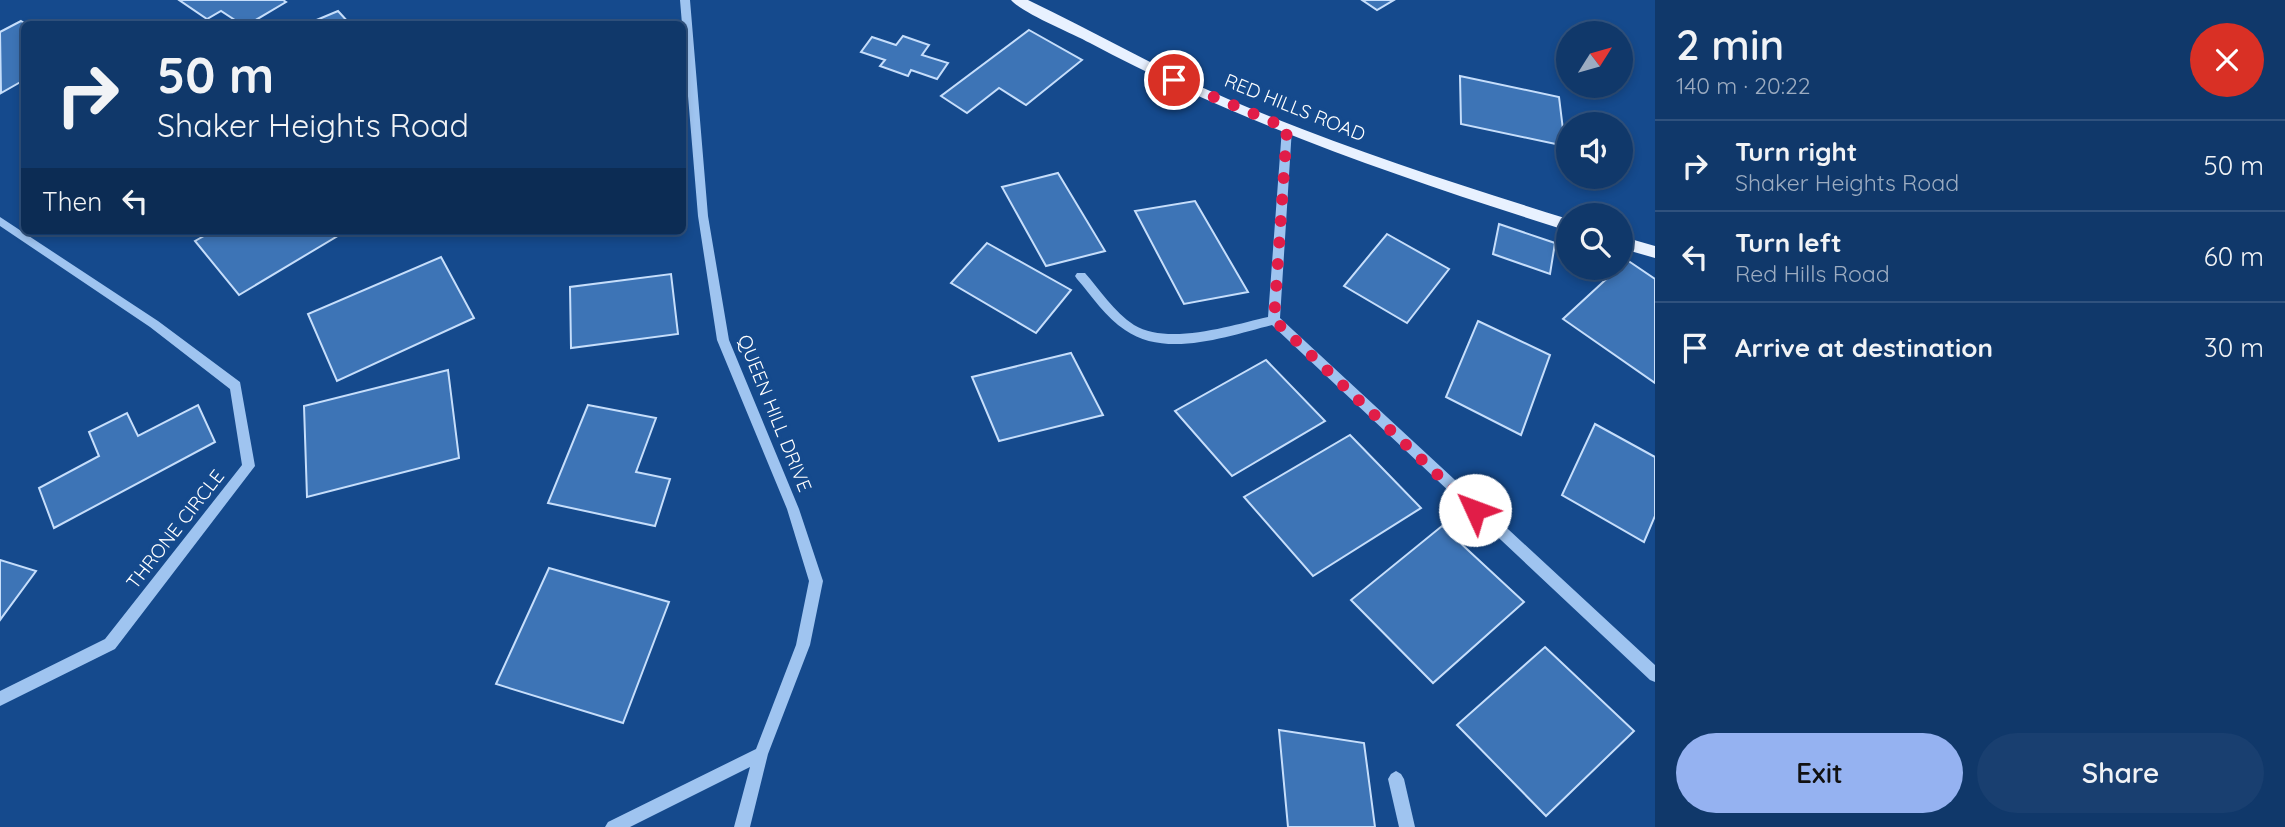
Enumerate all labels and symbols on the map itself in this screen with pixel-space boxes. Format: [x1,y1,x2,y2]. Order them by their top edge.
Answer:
north arrow [1556,21,1633,98]
pin [1144,50,1204,110]
street label: RED HILLS ROAD [1221,68,1369,146]
street label: QUEEN HILL DRIVE [733,331,817,495]
street label: THRONE CIRCLE [121,464,229,594]
position arrow [1438,473,1512,547]

